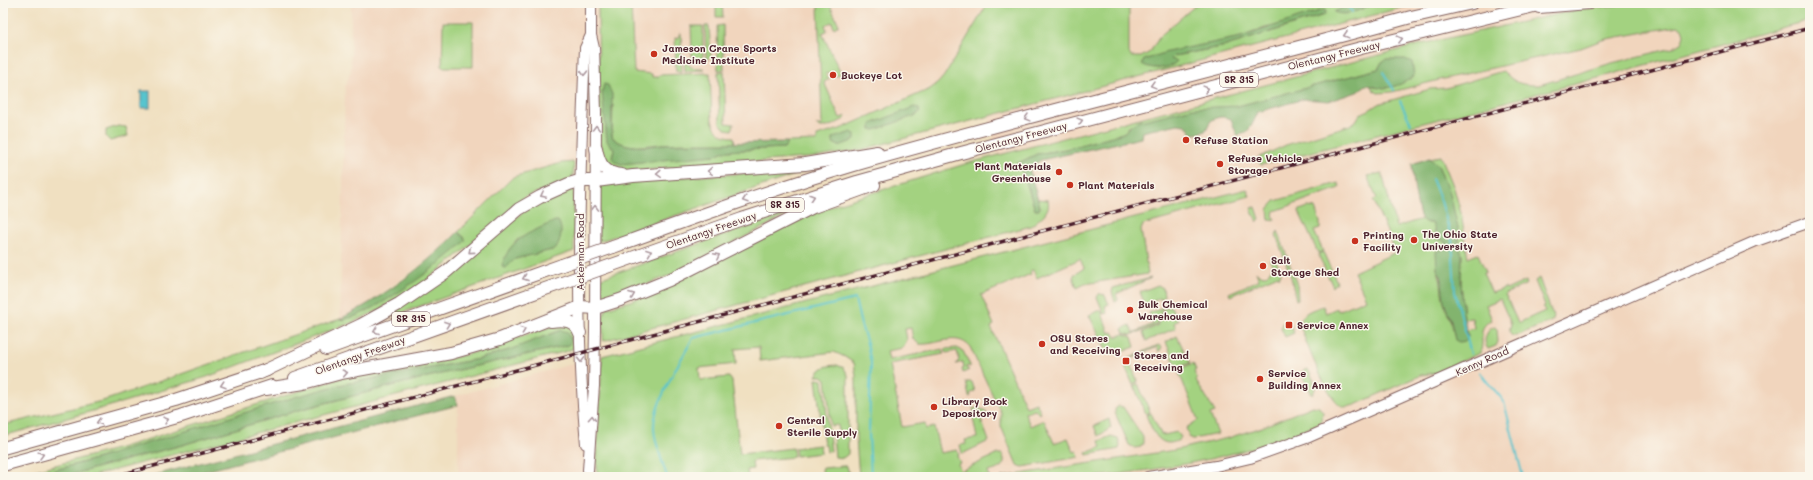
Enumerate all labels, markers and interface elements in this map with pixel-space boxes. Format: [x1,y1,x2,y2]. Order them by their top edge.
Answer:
one-way arrow [1343,30,1349,38]
one-way arrow [1396,35,1403,43]
street label: Olentangy Freeway [1286,37,1382,73]
place label: Jameson Crane Sports Medicine Institute [662,41,776,67]
marker: Jameson Crane Sports Medicine Institute [649,49,659,59]
place label: Buckeye Lot [841,68,903,82]
one-way arrow [580,70,588,76]
marker: Buckeye Lot [828,70,838,80]
road number: SR 315 [1220,73,1258,87]
one-way arrow [1149,80,1156,89]
one-way arrow [1203,85,1209,93]
one-way arrow [1024,113,1031,122]
street label: Olentangy Freeway [973,118,1069,156]
one-way arrow [1077,118,1083,126]
one-way arrow [592,125,600,131]
place label: Refuse Station [1194,133,1268,147]
marker: Refuse Station [1181,135,1191,145]
place label: Refuse Vehicle Storage [1228,151,1302,177]
place label: Plant Materials Greenhouse [974,159,1051,185]
marker: Refuse Vehicle Storage [1215,159,1225,169]
one-way arrow [707,166,713,175]
marker: Plant Materials Greenhouse [1054,167,1064,177]
one-way arrow [656,169,663,178]
place label: Plant Materials [1078,178,1155,192]
marker: Plant Materials [1065,180,1075,190]
one-way arrow [540,190,548,198]
one-way arrow [808,193,815,201]
one-way arrow [742,195,749,204]
road number: SR 315 [766,198,804,212]
one-way arrow [591,205,599,211]
street label: Olentangy Freeway [664,208,758,252]
street label: Ackerman Road [573,213,587,291]
place label: The Ohio State University [1422,227,1498,253]
place label: Printing Facility [1363,228,1404,254]
marker: The Ohio State University [1409,235,1419,245]
marker: Printing Facility [1350,236,1360,246]
one-way arrow [468,246,475,253]
one-way arrow [645,248,652,257]
one-way arrow [712,253,720,261]
place label: Salt Storage Shed [1271,253,1340,279]
marker: Salt Storage Shed [1258,261,1268,271]
one-way arrow [522,273,529,282]
one-way arrow [628,292,635,300]
place label: Bulk Chemical Warehouse [1138,297,1208,323]
marker: Bulk Chemical Warehouse [1125,305,1135,315]
road number: SR 315 [392,312,430,326]
place label: Service Annex [1297,318,1368,332]
one-way arrow [444,320,451,328]
marker: Service Annex [1284,320,1294,330]
one-way arrow [373,326,380,335]
one-way arrow [520,326,527,335]
place label: OSU Stores and Receiving [1050,331,1121,357]
street label: Olentangy Freeway [313,332,407,378]
marker: OSU Stores and Receiving [1037,339,1047,349]
street label: Kenny Road [1453,343,1511,379]
place label: Stores and Receiving [1134,348,1189,374]
marker: Stores and Receiving [1121,356,1131,366]
one-way arrow [577,357,585,363]
place label: Service Building Annex [1268,366,1341,392]
one-way arrow [342,369,348,377]
marker: Service Building Annex [1255,374,1265,384]
one-way arrow [220,380,227,388]
place label: Library Book Depository [942,394,1007,420]
marker: Library Book Depository [929,402,939,412]
place label: Central Sterile Supply [787,413,858,439]
one-way arrow [588,415,597,421]
one-way arrow [162,416,169,425]
one-way arrow [95,417,102,426]
marker: Central Sterile Supply [774,421,784,431]
one-way arrow [37,451,44,460]

